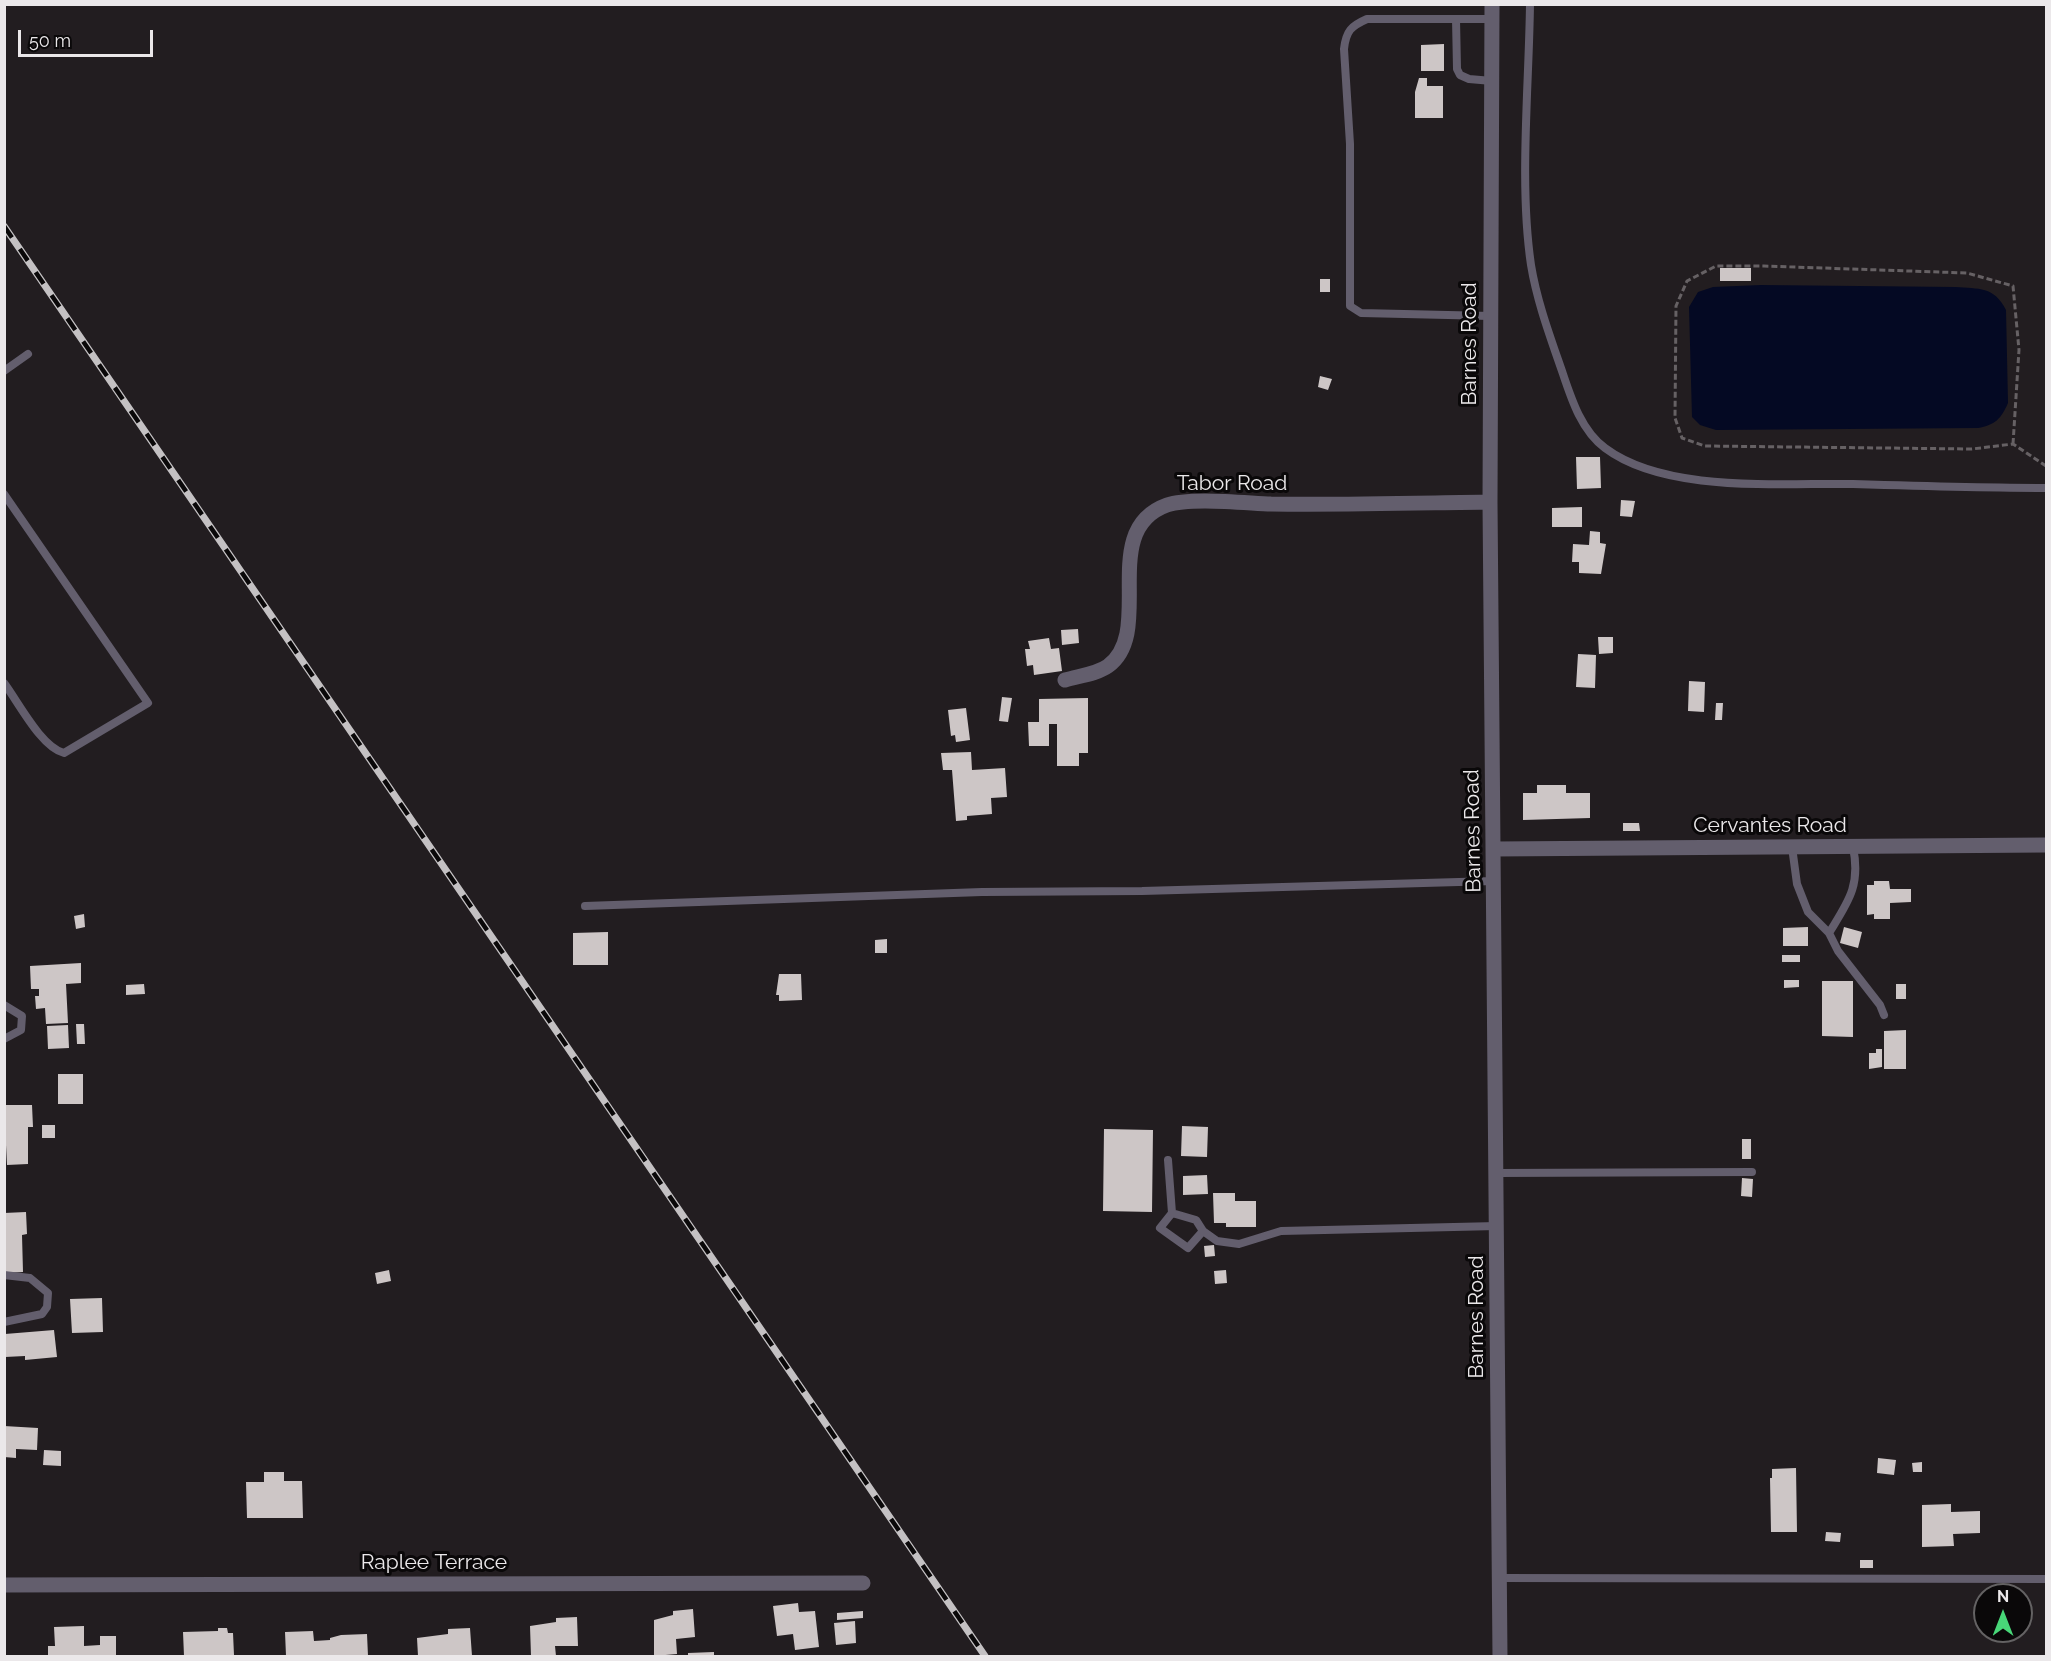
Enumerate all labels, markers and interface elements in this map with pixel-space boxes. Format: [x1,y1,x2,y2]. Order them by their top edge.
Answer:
scale bar [21,18,156,56]
text: 50 m [29,30,71,51]
street label: Barnes Road [1457,282,1483,406]
street label: Tabor Road [1177,471,1287,497]
street label: Barnes Road [1459,769,1487,893]
street label: Cervantes Road [1693,813,1847,839]
street label: Barnes Road [1464,1255,1490,1379]
street label: Raplee Terrace [361,1550,507,1576]
north arrow [1973,1583,2033,1643]
text: N [1997,1587,2009,1606]

